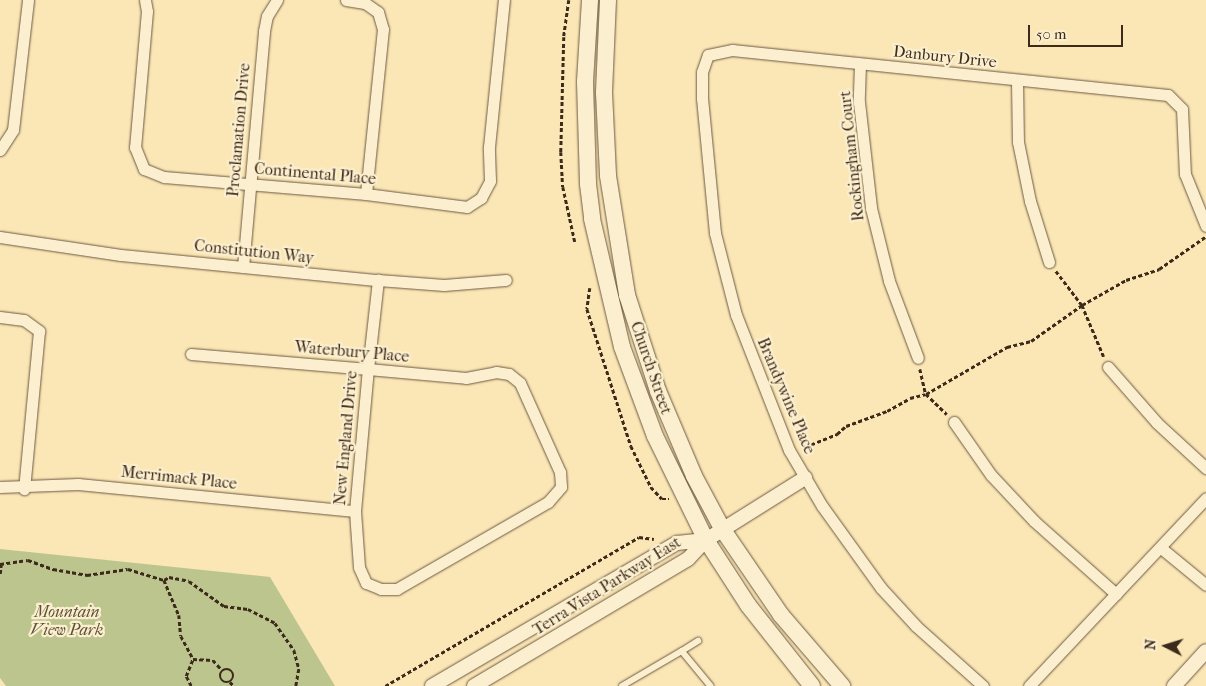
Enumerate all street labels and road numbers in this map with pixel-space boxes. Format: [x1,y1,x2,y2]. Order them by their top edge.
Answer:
street label: Danbury Drive [892,42,998,72]
street label: Proclamation Drive [224,62,254,198]
street label: Rockingham Court [836,90,868,222]
street label: Continental Place [253,159,377,189]
street label: Constitution Way [193,236,315,268]
street label: Church Street [626,319,676,417]
street label: Brandywine Place [753,335,819,457]
street label: Waterbury Place [294,337,410,367]
street label: New England Drive [331,370,361,506]
street label: Merrimack Place [120,462,238,494]
street label: Terra Vista Parkway East [530,533,684,639]

